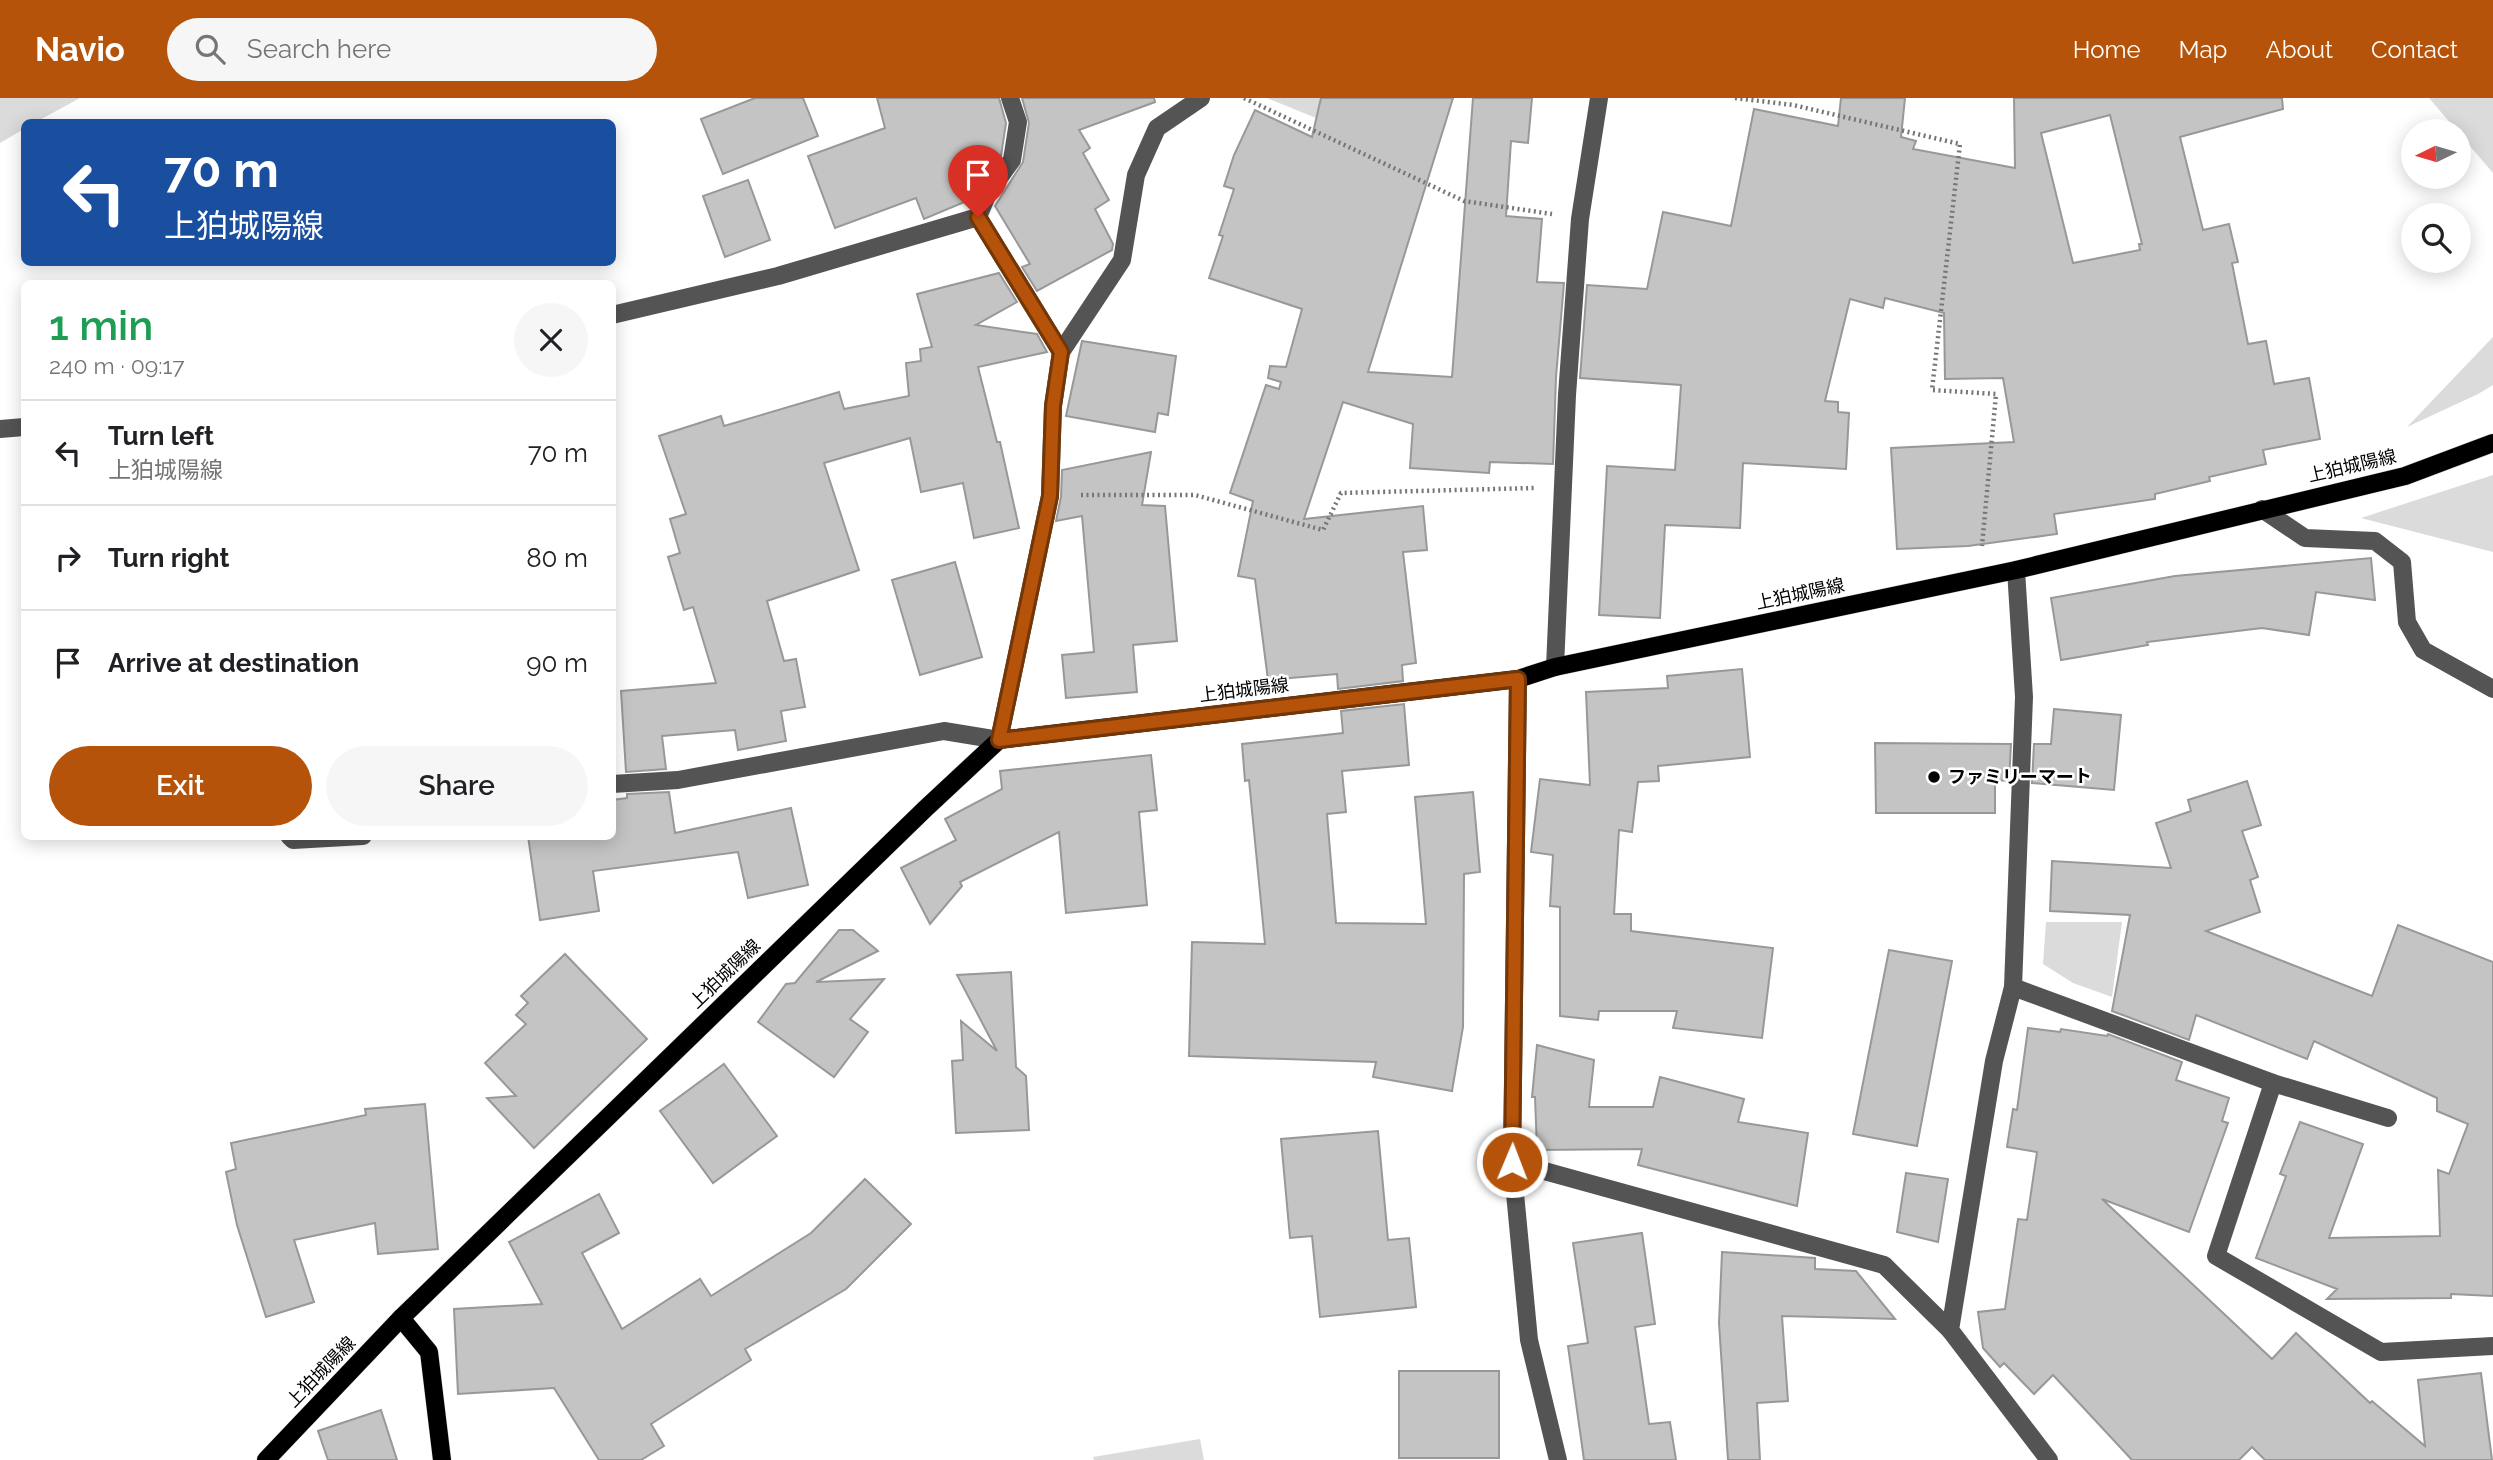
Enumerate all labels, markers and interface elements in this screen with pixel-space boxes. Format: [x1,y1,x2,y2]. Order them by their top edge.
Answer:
search box [167,18,657,81]
text: Navio [35,30,125,69]
icon: search [191,30,229,68]
text: Search here [247,34,391,64]
text: Home [2073,35,2141,64]
text: Map [2179,35,2227,64]
text: About [2265,35,2333,64]
text: Contact [2371,35,2458,64]
north arrow [2401,119,2471,189]
map controls [2401,119,2471,273]
text: 70 m [164,141,279,198]
pin [948,145,1008,217]
icon: left [49,147,140,238]
icon: arrive [959,156,997,194]
button: search [2401,203,2471,273]
text: 上狛城陽線 [164,207,324,244]
text: 1 min [49,301,153,350]
button: close [514,303,588,377]
text: 240 m · 09:17 [49,352,185,379]
text: Turn left [108,421,214,451]
icon: left [49,434,87,472]
text: 70 m [528,438,588,468]
street label: 上狛城陽線 [2306,445,2398,486]
text: 上狛城陽線 [108,456,223,483]
icon: right [49,539,87,577]
text: Turn right [108,543,229,573]
text: 80 m [526,543,588,573]
street label: 上狛城陽線 [1754,574,1846,613]
icon: arrive [49,644,87,682]
text: Arrive at destination [108,648,359,678]
text: 90 m [526,648,588,678]
street label: 上狛城陽線 [1198,674,1290,705]
button: Exit [49,746,312,826]
button: Share [326,746,588,826]
place label: ファミリーマート [1948,766,2092,787]
marker: ファミリーマート [1926,769,1942,785]
street label: 上狛城陽線 [685,935,764,1012]
position arrow [1475,1125,1549,1199]
street label: 上狛城陽線 [282,1332,359,1411]

